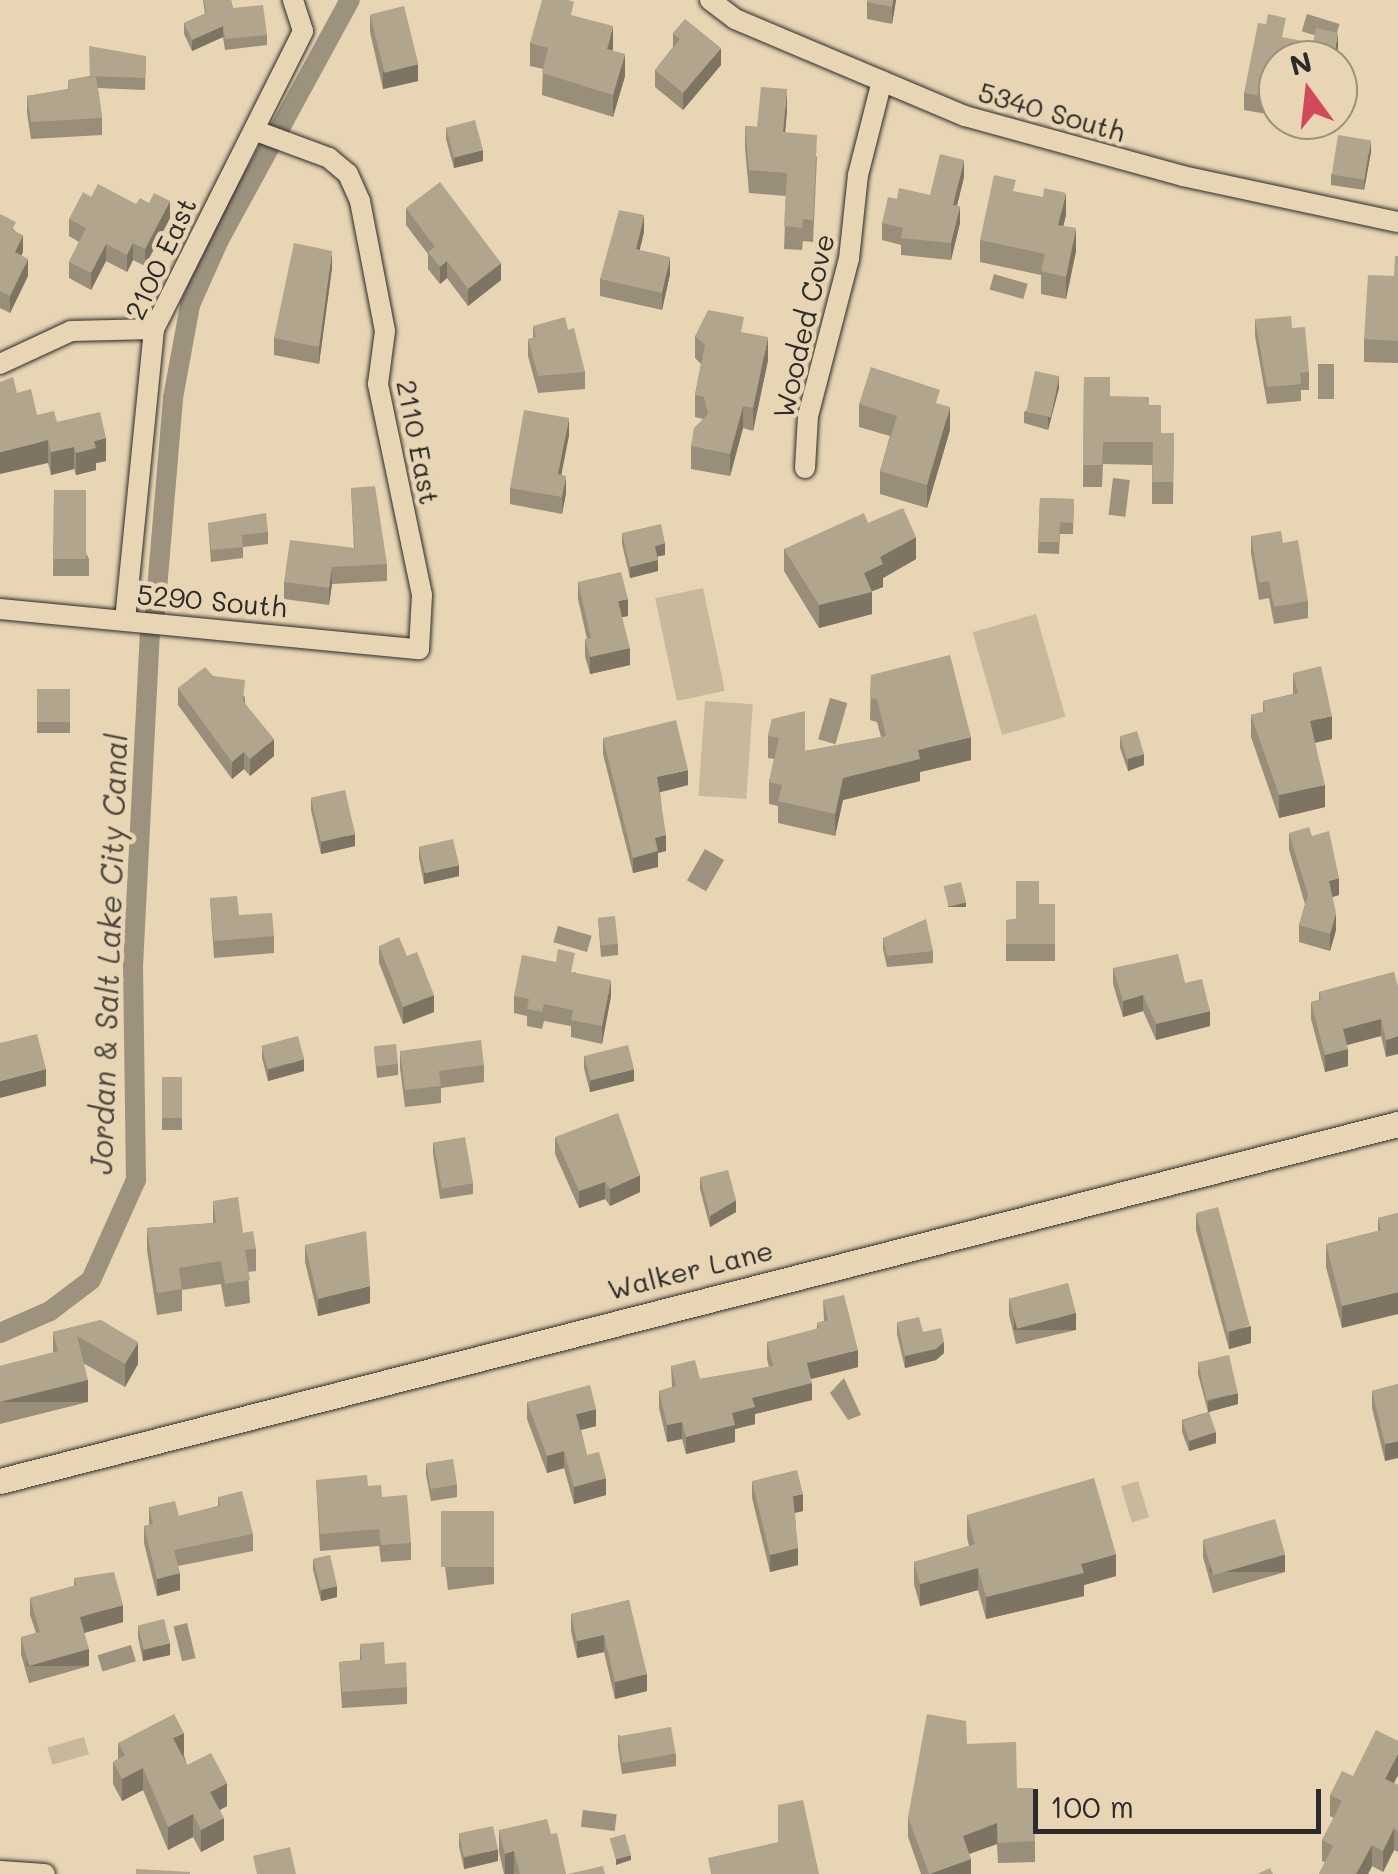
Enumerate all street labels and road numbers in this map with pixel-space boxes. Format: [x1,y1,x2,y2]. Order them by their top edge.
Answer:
street label: 5340 South [975,74,1129,148]
street label: 2100 East [117,192,203,324]
street label: Wooded Cove [765,230,841,422]
street label: 2110 East [390,377,448,507]
street label: 5290 South [136,577,288,623]
street label: Walker Lane [604,1232,776,1306]

